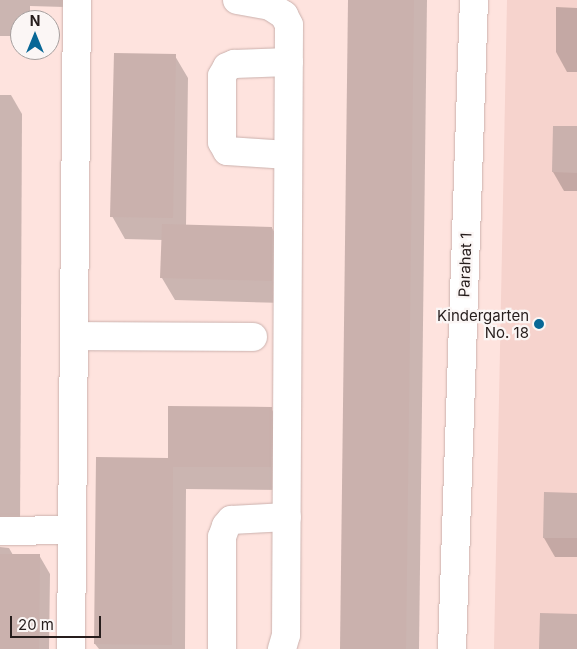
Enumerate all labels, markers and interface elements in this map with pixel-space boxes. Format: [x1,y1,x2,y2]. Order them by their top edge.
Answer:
north arrow [10,10,60,60]
text: N [30,12,40,29]
street label: Parahat 1 [455,232,475,298]
place label: Kindergarten No. 18 [437,306,529,341]
marker: Kindergarten No. 18 [533,318,545,330]
scale bar [12,606,104,638]
text: 20 m [18,615,54,634]

